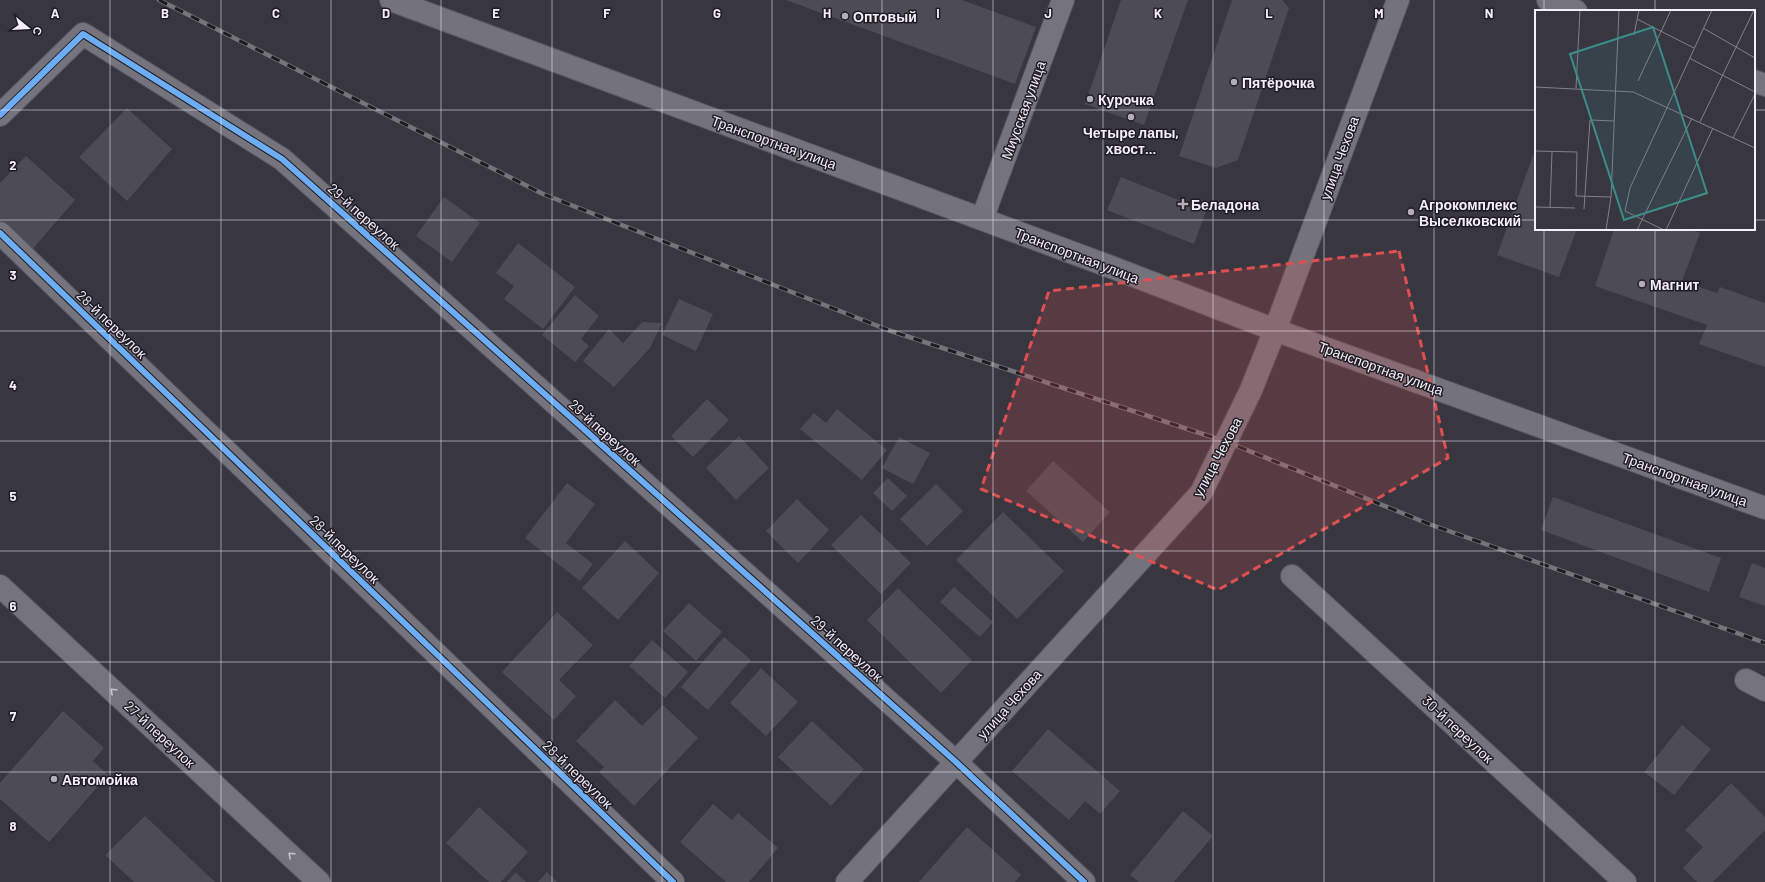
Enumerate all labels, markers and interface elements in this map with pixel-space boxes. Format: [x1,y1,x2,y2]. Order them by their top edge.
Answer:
text: A [51,5,60,21]
text: B [161,5,169,21]
text: C [272,5,280,21]
text: D [382,5,390,21]
text: E [492,5,500,21]
text: F [603,5,611,21]
text: G [713,5,721,21]
text: H [823,5,831,21]
text: I [936,5,940,21]
text: J [1044,5,1052,21]
text: K [1154,5,1162,21]
text: L [1265,5,1273,21]
text: M [1374,5,1384,21]
text: N [1485,5,1493,21]
north arrow [8,8,48,48]
place label: Оптовый [853,8,917,25]
inset map [1535,10,1755,230]
marker: Оптовый [840,11,850,21]
text: С [31,25,45,37]
street label: Миусская улица [997,58,1049,161]
place label: Пятёрочка [1242,74,1315,91]
marker: Пятёрочка [1229,77,1239,87]
place label: Курочка [1098,91,1154,108]
marker: Курочка [1085,94,1095,104]
street label: Транспортная улица [709,111,839,173]
marker: Четыре лапы, хвост... [1126,112,1136,122]
street label: улица Чехова [1316,114,1362,202]
place label: Четыре лапы, хвост... [1083,124,1179,157]
text: 2 [9,157,17,173]
street label: 29-й переулок [325,179,404,253]
place label: Беладона [1191,196,1259,213]
place label: Агрокомплекс Выселковский [1419,196,1521,229]
marker: Беладона [1178,199,1188,209]
marker: Агрокомплекс Выселковский [1406,207,1416,217]
street label: Транспортная улица [1012,223,1142,287]
text: 3 [9,267,17,283]
place label: Магнит [1650,276,1700,293]
marker: Магнит [1637,279,1647,289]
street label: 28-й переулок [73,286,151,362]
street label: Транспортная улица [1316,337,1446,399]
text: 4 [9,377,17,393]
street label: 29-й переулок [566,395,645,469]
street label: улица Чехова [1189,414,1245,500]
street label: Транспортная улица [1620,448,1750,510]
text: 5 [9,488,17,504]
street label: 28-й переулок [306,511,384,587]
text: 6 [10,598,17,614]
street label: 29-й переулок [808,611,887,685]
street label: улица Чехова [973,666,1045,742]
one-way arrow [110,688,118,696]
street label: 30-й переулок [1419,692,1498,767]
street label: 27-й переулок [121,697,199,771]
text: 7 [10,708,17,724]
street label: 28-й переулок [539,736,617,812]
place label: Автомойка [62,771,138,788]
marker: Автомойка [49,774,59,784]
text: 8 [9,818,17,834]
one-way arrow [288,853,296,860]

